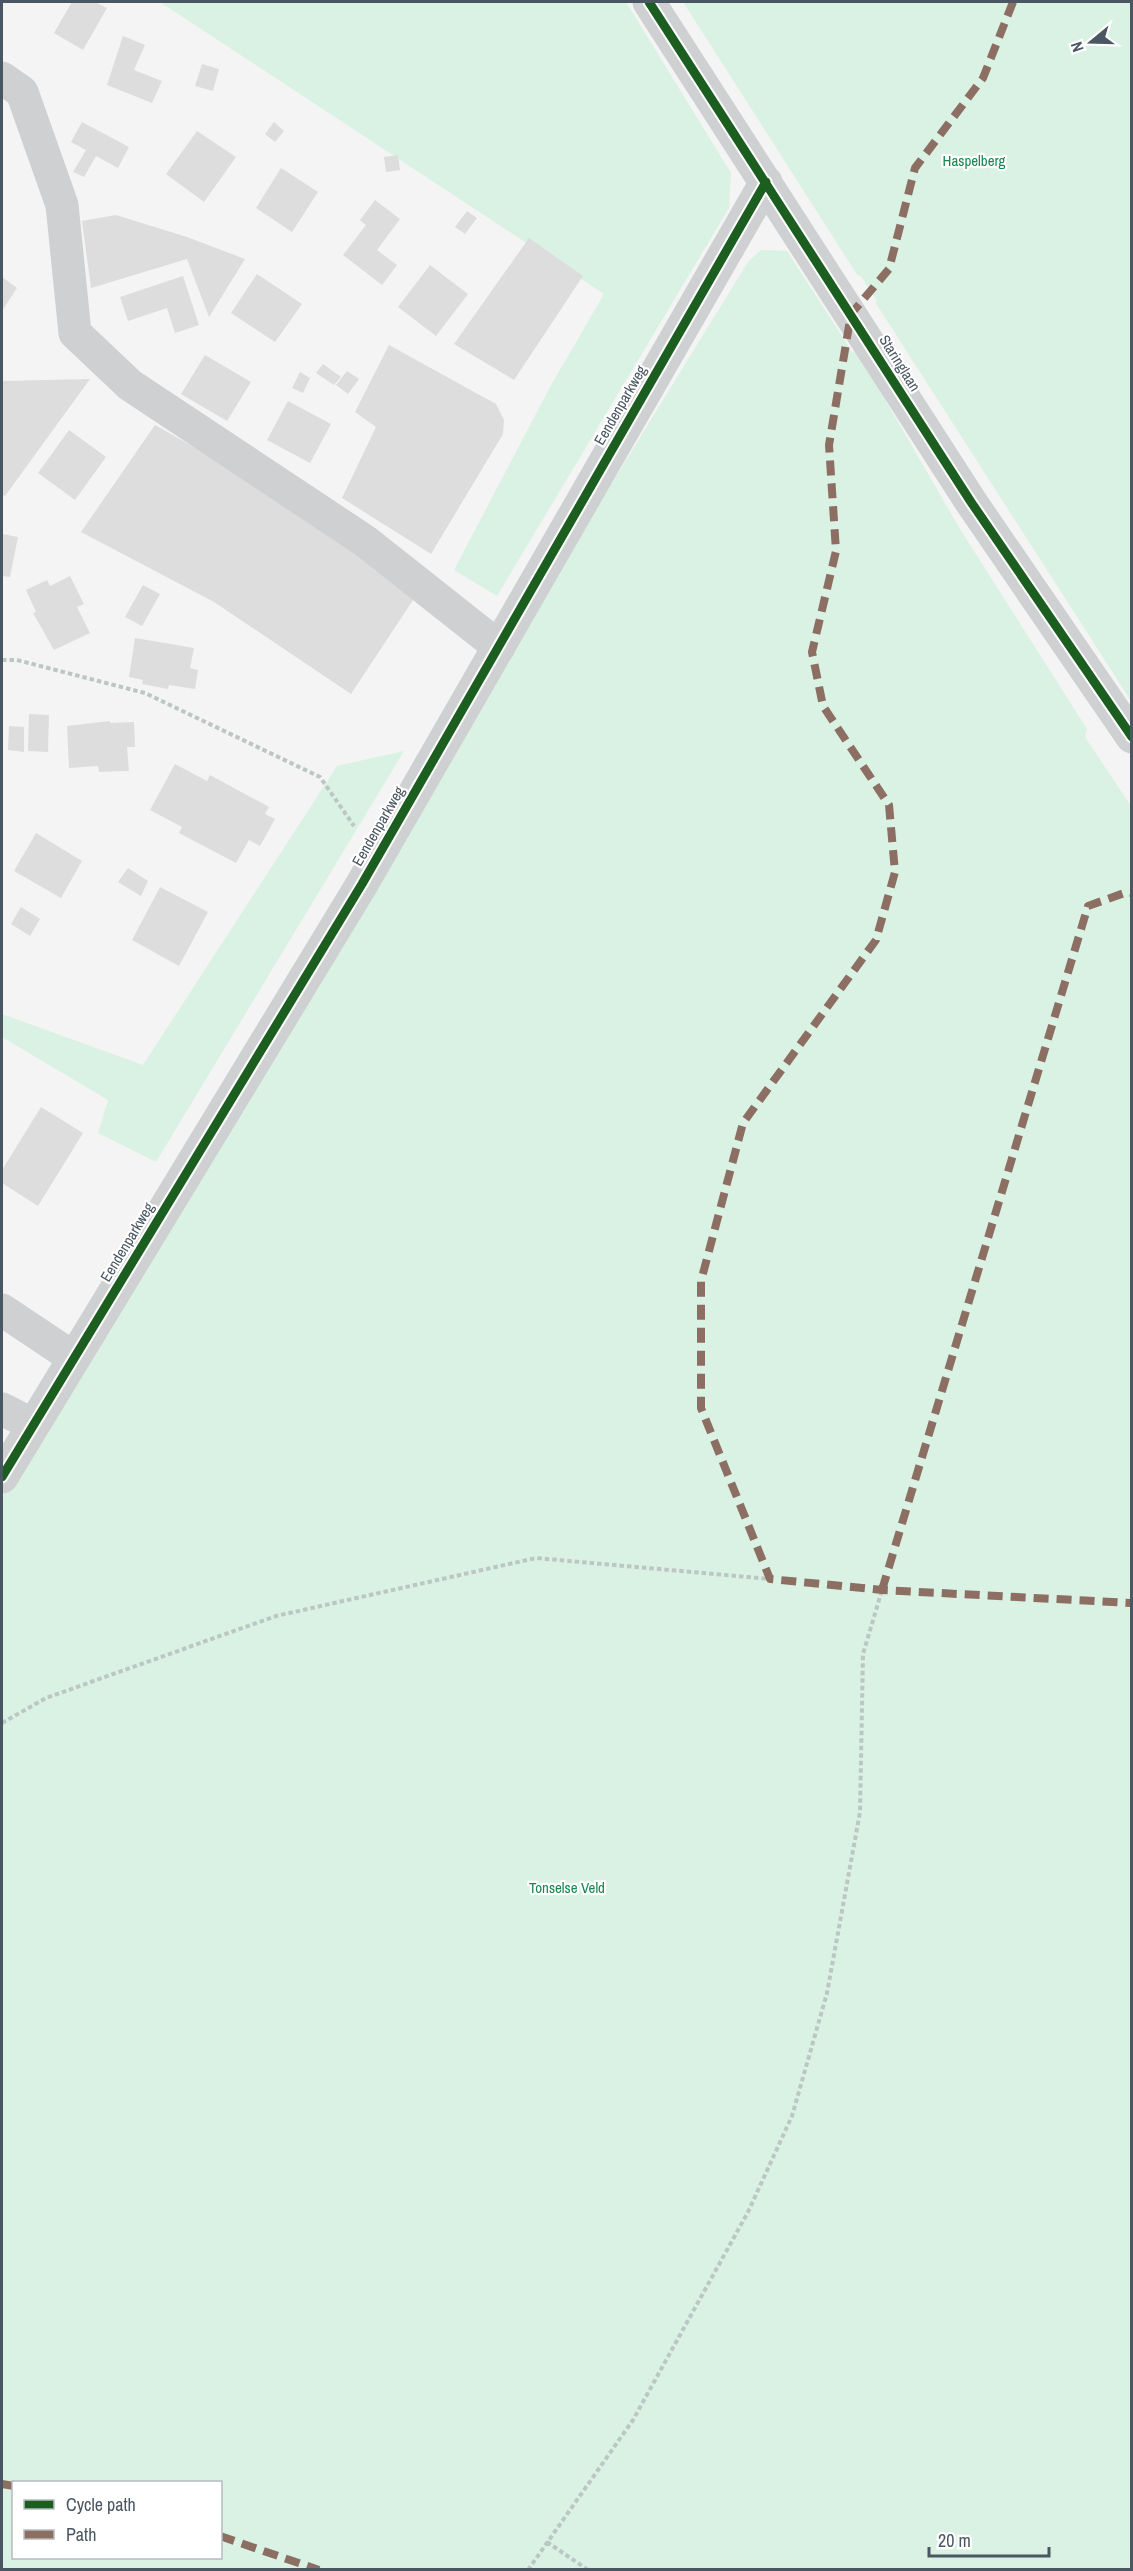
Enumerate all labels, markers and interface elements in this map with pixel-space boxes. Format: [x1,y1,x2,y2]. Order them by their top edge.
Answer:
north arrow [1061,12,1121,72]
text: N [1065,39,1089,55]
park label: Haspelberg [943,150,1006,171]
street label: Staringlaan [874,331,926,395]
street label: Eendenparkweg [589,361,651,449]
street label: Eendenparkweg [347,782,409,870]
street label: Eendenparkweg [95,1198,159,1286]
park label: Tonselse Veld [529,1877,605,1898]
legend [12,2481,222,2559]
text: Cycle path [66,2492,136,2517]
scale bar [929,2520,1049,2558]
text: Path [66,2522,96,2547]
text: 20 m [938,2528,971,2553]

